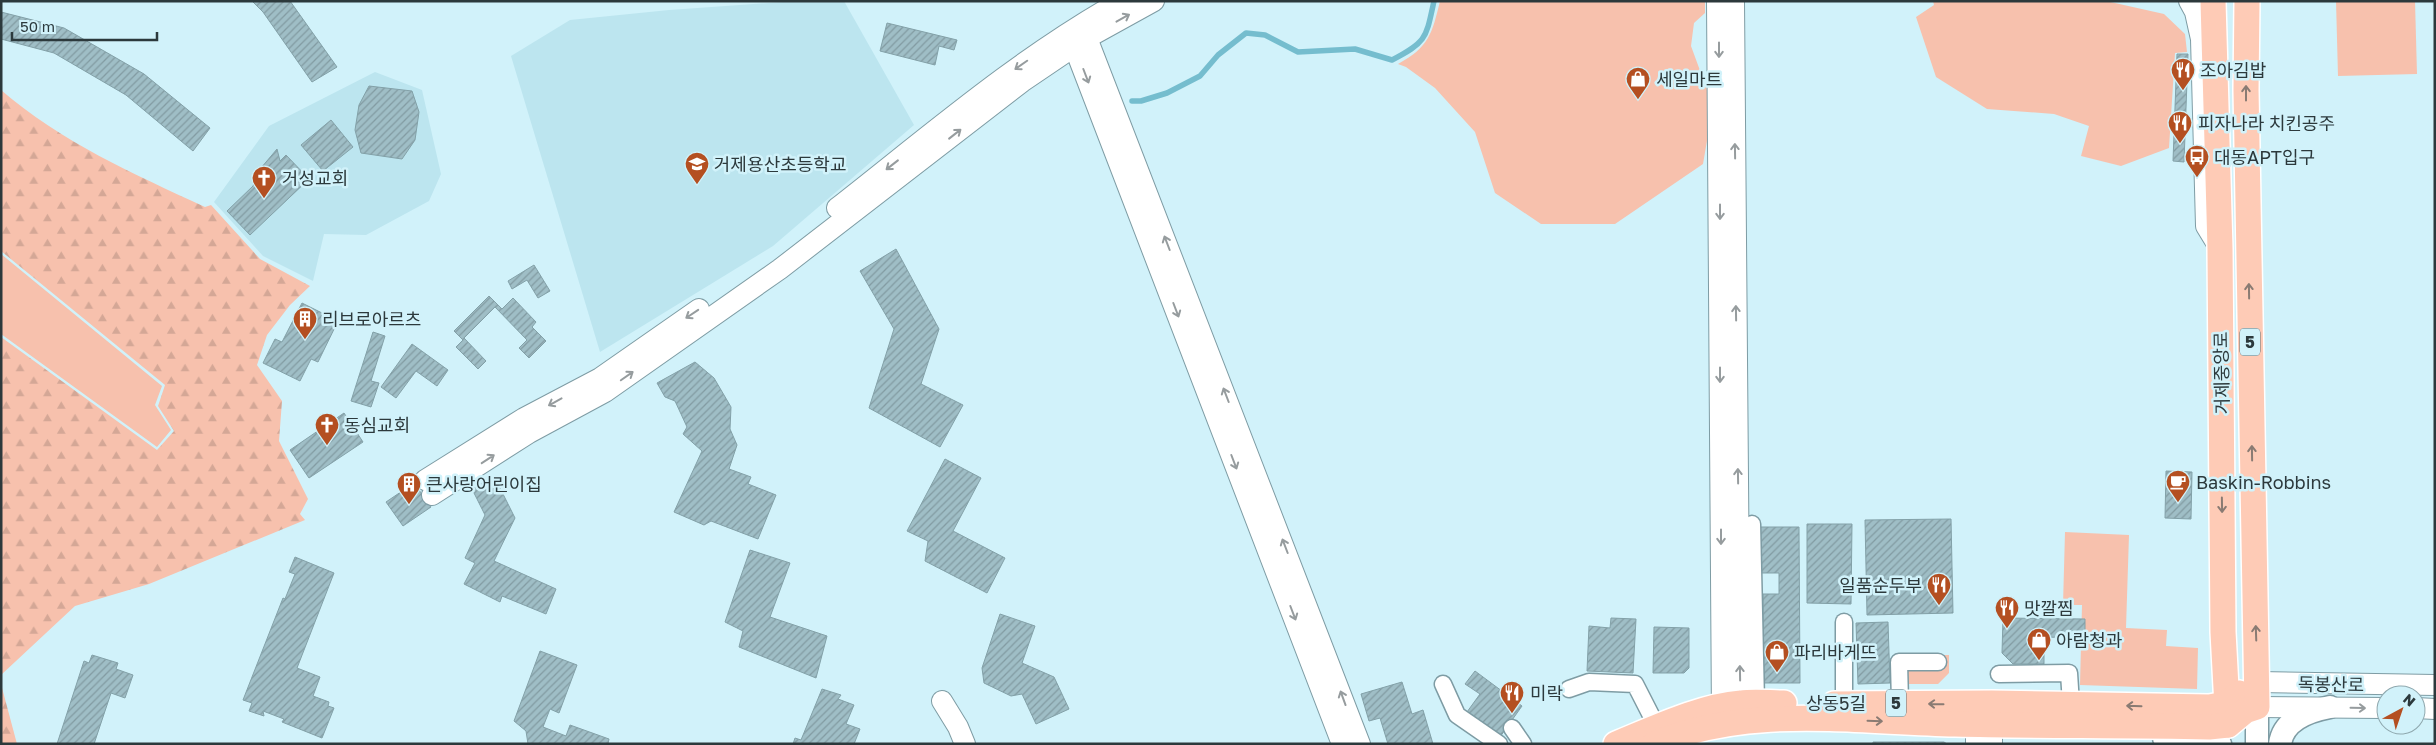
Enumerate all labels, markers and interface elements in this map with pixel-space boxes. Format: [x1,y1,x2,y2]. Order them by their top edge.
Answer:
scale bar [12,10,158,42]
one-way arrow [1115,13,1130,22]
text: 50 m [20,17,55,35]
one-way arrow [1714,42,1724,58]
restaurant icon: 조아김밥 [2170,57,2196,91]
place label: 조아김밥 [2200,59,2266,81]
one-way arrow [1014,60,1028,70]
shop icon: 세일마트 [1625,66,1651,100]
place label: 세일마트 [1656,68,1722,90]
one-way arrow [1083,69,1092,84]
one-way arrow [2241,85,2251,102]
restaurant icon: 피자나라 치킨공주 [2167,110,2193,144]
place label: 피자나라 치킨공주 [2198,112,2335,134]
one-way arrow [948,129,961,140]
one-way arrow [1730,143,1740,159]
bus stop icon: 대동APT입구 [2184,144,2210,178]
place label: 대동APT입구 [2214,146,2315,168]
school or university icon: 거제용산초등학교 [684,151,710,185]
place label: 거제용산초등학교 [714,153,846,175]
one-way arrow [886,159,899,170]
church icon: 거성교회 [251,165,277,199]
place label: 거성교회 [282,167,348,189]
one-way arrow [1715,204,1725,220]
one-way arrow [1162,236,1171,252]
one-way arrow [2245,283,2254,299]
one-way arrow [1172,302,1181,317]
one-way arrow [1732,305,1741,321]
building icon: 리브로아르츠 [292,306,318,340]
place label: 리브로아르츠 [322,308,421,330]
one-way arrow [685,309,699,319]
road number: 5 [2240,328,2260,356]
street label: 거제중앙로 [2209,331,2233,415]
one-way arrow [1715,366,1725,383]
one-way arrow [620,371,634,381]
one-way arrow [1221,388,1230,403]
one-way arrow [549,397,563,407]
church icon: 동심교회 [314,412,340,446]
place label: 동심교회 [344,414,410,436]
one-way arrow [2248,445,2257,461]
one-way arrow [1230,453,1239,469]
one-way arrow [480,454,494,464]
one-way arrow [1733,468,1743,484]
cafe icon: Baskin-Robbins [2165,469,2191,503]
building icon: 큰사랑어린이집 [396,471,422,505]
place label: Baskin-Robbins [2196,471,2331,493]
place label: 큰사랑어린이집 [426,473,542,495]
one-way arrow [2217,496,2227,513]
one-way arrow [1716,529,1726,545]
one-way arrow [1280,539,1289,554]
restaurant icon: 일품순두부 [1926,572,1952,606]
place label: 일품순두부 [1839,574,1922,596]
restaurant icon: 맛깔찜 [1994,595,2020,629]
place label: 맛깔찜 [2024,597,2074,619]
one-way arrow [1288,605,1298,620]
one-way arrow [2252,625,2261,641]
shop icon: 아람청과 [2026,627,2052,661]
place label: 아람청과 [2056,629,2123,651]
shop icon: 파리바게뜨 [1764,639,1790,673]
place label: 파리바게뜨 [1794,641,1877,663]
one-way arrow [1735,665,1745,682]
street label: 독봉산로 [2298,672,2364,696]
restaurant icon: 미락 [1499,680,1525,714]
place label: 미락 [1530,682,1563,704]
north arrow [2376,685,2426,735]
road number: 5 [1886,690,1906,716]
text: N [2400,690,2419,710]
one-way arrow [1338,691,1347,706]
street label: 상동5길 [1806,692,1866,714]
one-way arrow [1929,699,1945,709]
one-way arrow [2126,701,2142,710]
one-way arrow [2350,703,2366,713]
one-way arrow [1866,716,1882,726]

